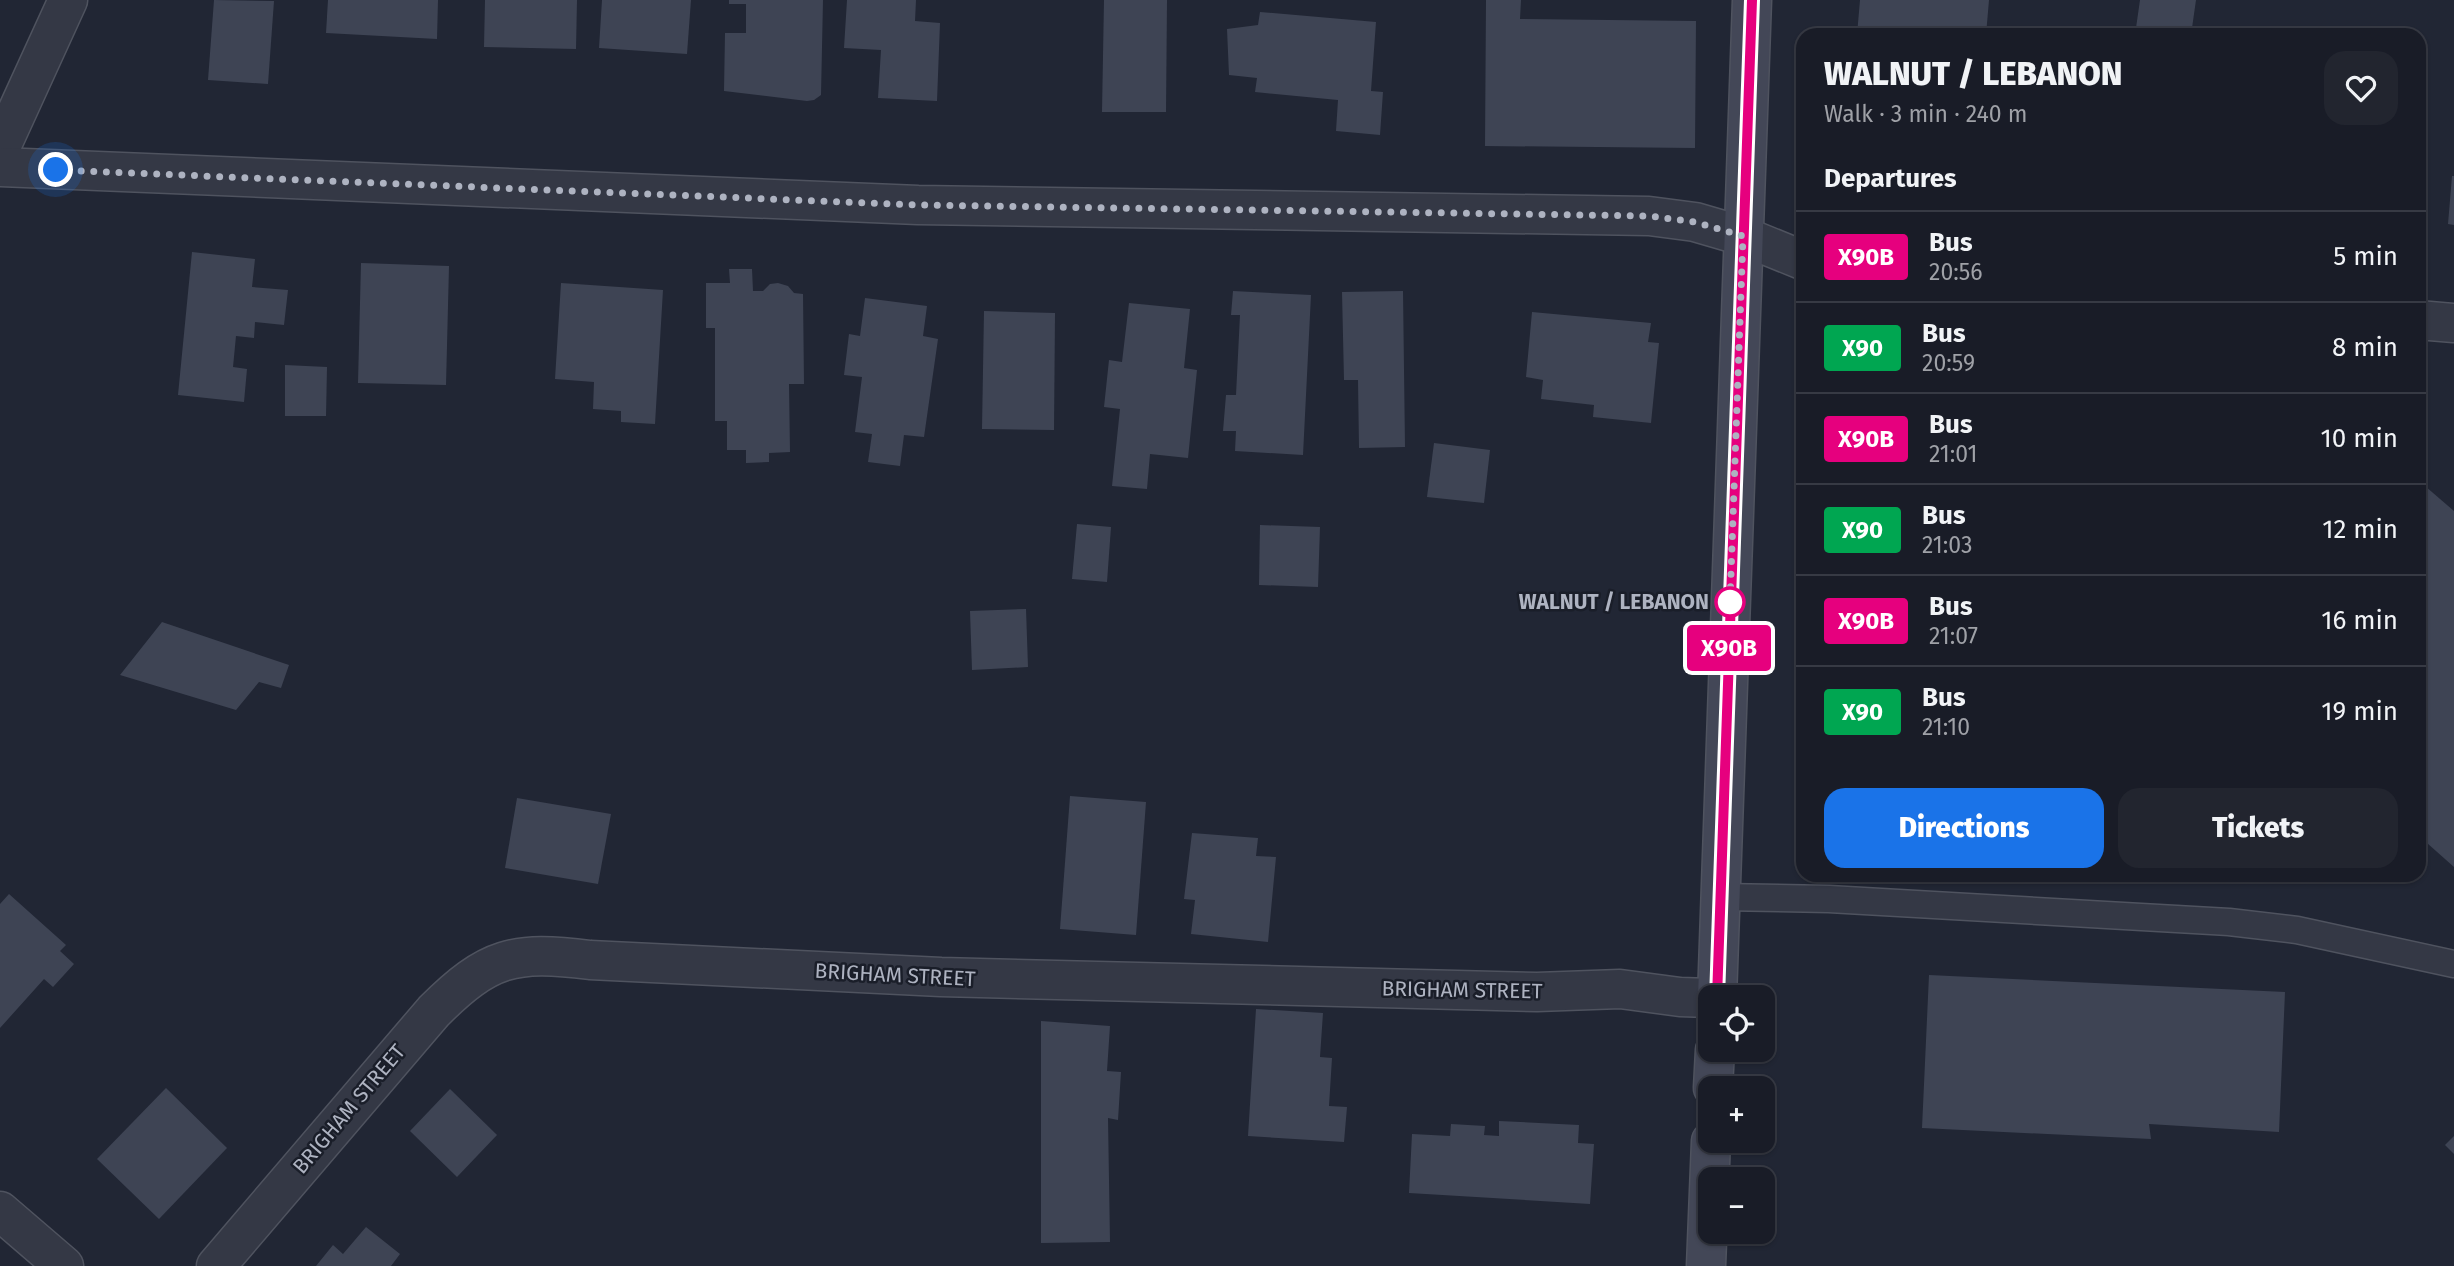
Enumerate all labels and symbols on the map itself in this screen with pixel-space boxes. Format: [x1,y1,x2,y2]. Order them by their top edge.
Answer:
your location [38,152,73,187]
marker: WALNUT / LEBANON [1715,587,1745,617]
place label: WALNUT / LEBANON [1519,589,1709,615]
line badge: X90B [1680,625,1778,671]
street label: BRIGHAM STREET [814,958,976,992]
street label: BRIGHAM STREET [1381,976,1543,1004]
street label: BRIGHAM STREET [287,1039,411,1179]

